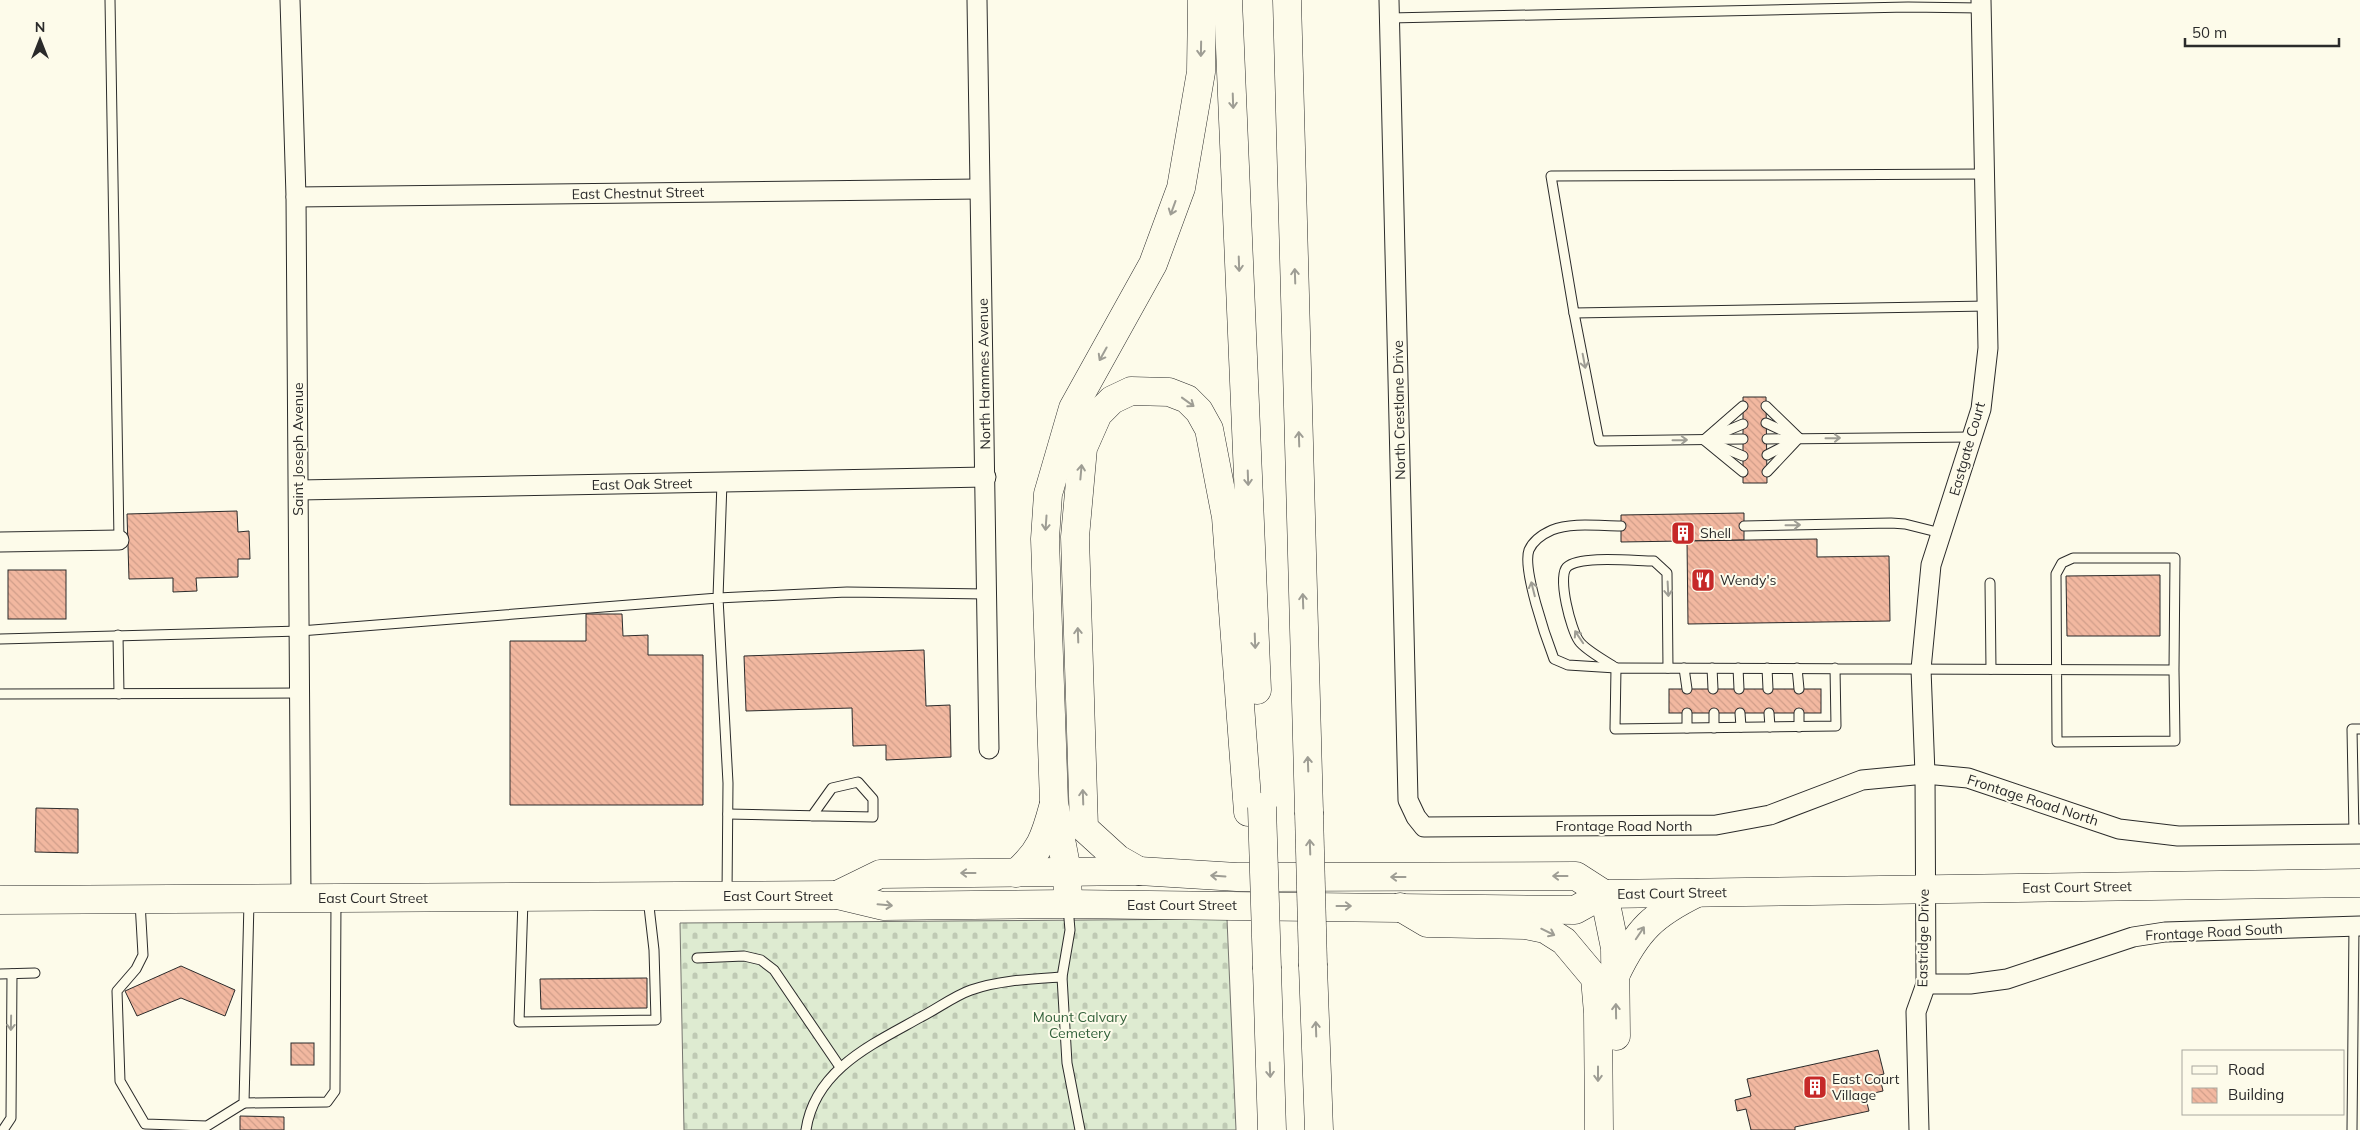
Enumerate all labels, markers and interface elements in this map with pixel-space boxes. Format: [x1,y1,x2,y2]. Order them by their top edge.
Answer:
north arrow [15,15,65,65]
scale bar [2185,15,2339,47]
text: N [35,18,45,36]
text: 50 m [2192,23,2227,42]
one-way arrow [1196,40,1206,56]
one-way arrow [1228,93,1237,109]
street label: East Chestnut Street [572,183,705,203]
one-way arrow [1168,200,1177,215]
one-way arrow [1235,255,1244,271]
one-way arrow [1290,269,1299,285]
street label: North Hammes Avenue [974,298,994,450]
street label: North Crestlane Drive [1389,340,1409,480]
one-way arrow [1098,346,1107,361]
one-way arrow [1579,352,1589,368]
street label: Saint Joseph Avenue [289,382,307,516]
one-way arrow [1181,397,1195,407]
street label: Eastgate Court [1945,400,1989,498]
one-way arrow [1294,431,1304,447]
one-way arrow [1824,433,1841,443]
one-way arrow [1672,435,1688,445]
one-way arrow [1076,465,1086,481]
one-way arrow [1244,470,1253,486]
street label: East Oak Street [591,474,693,494]
one-way arrow [1042,514,1051,530]
building icon: Shell [1670,520,1696,546]
one-way arrow [1784,520,1801,530]
place label: Shell [1700,524,1731,542]
restaurant icon: Wendy's [1690,567,1716,593]
place label: Wendy's [1720,571,1776,589]
one-way arrow [1528,581,1538,597]
one-way arrow [1664,581,1673,597]
one-way arrow [1299,593,1308,609]
one-way arrow [1073,627,1083,643]
one-way arrow [1573,630,1584,644]
one-way arrow [1251,632,1260,648]
one-way arrow [1303,756,1313,772]
street label: Frontage Road North [1965,770,2101,830]
one-way arrow [1079,789,1088,805]
street label: Frontage Road North [1556,817,1692,835]
one-way arrow [1305,839,1315,856]
one-way arrow [960,868,976,878]
one-way arrow [1210,871,1226,880]
one-way arrow [1553,871,1569,881]
one-way arrow [1390,872,1406,882]
street label: East Court Street [2022,877,2132,897]
street label: East Court Street [1617,883,1727,903]
street label: East Court Street [723,887,833,905]
street label: East Court Street [318,889,428,907]
street label: Eastridge Drive [1913,889,1933,987]
street label: East Court Street [1127,896,1237,914]
one-way arrow [876,900,892,909]
one-way arrow [1336,902,1352,911]
street label: Frontage Road South [2145,919,2283,945]
one-way arrow [1635,926,1645,940]
one-way arrow [1541,927,1556,937]
one-way arrow [1611,1004,1621,1020]
park label: Mount Calvary Cemetery [1033,1008,1128,1042]
one-way arrow [6,1014,16,1030]
one-way arrow [1311,1021,1321,1038]
legend [2182,1050,2345,1115]
text: Road [2228,1060,2265,1079]
one-way arrow [1265,1062,1275,1078]
one-way arrow [1593,1066,1603,1082]
place label: East Court Village [1832,1070,1900,1104]
building icon: East Court Village [1802,1074,1828,1100]
text: Building [2228,1085,2284,1104]

